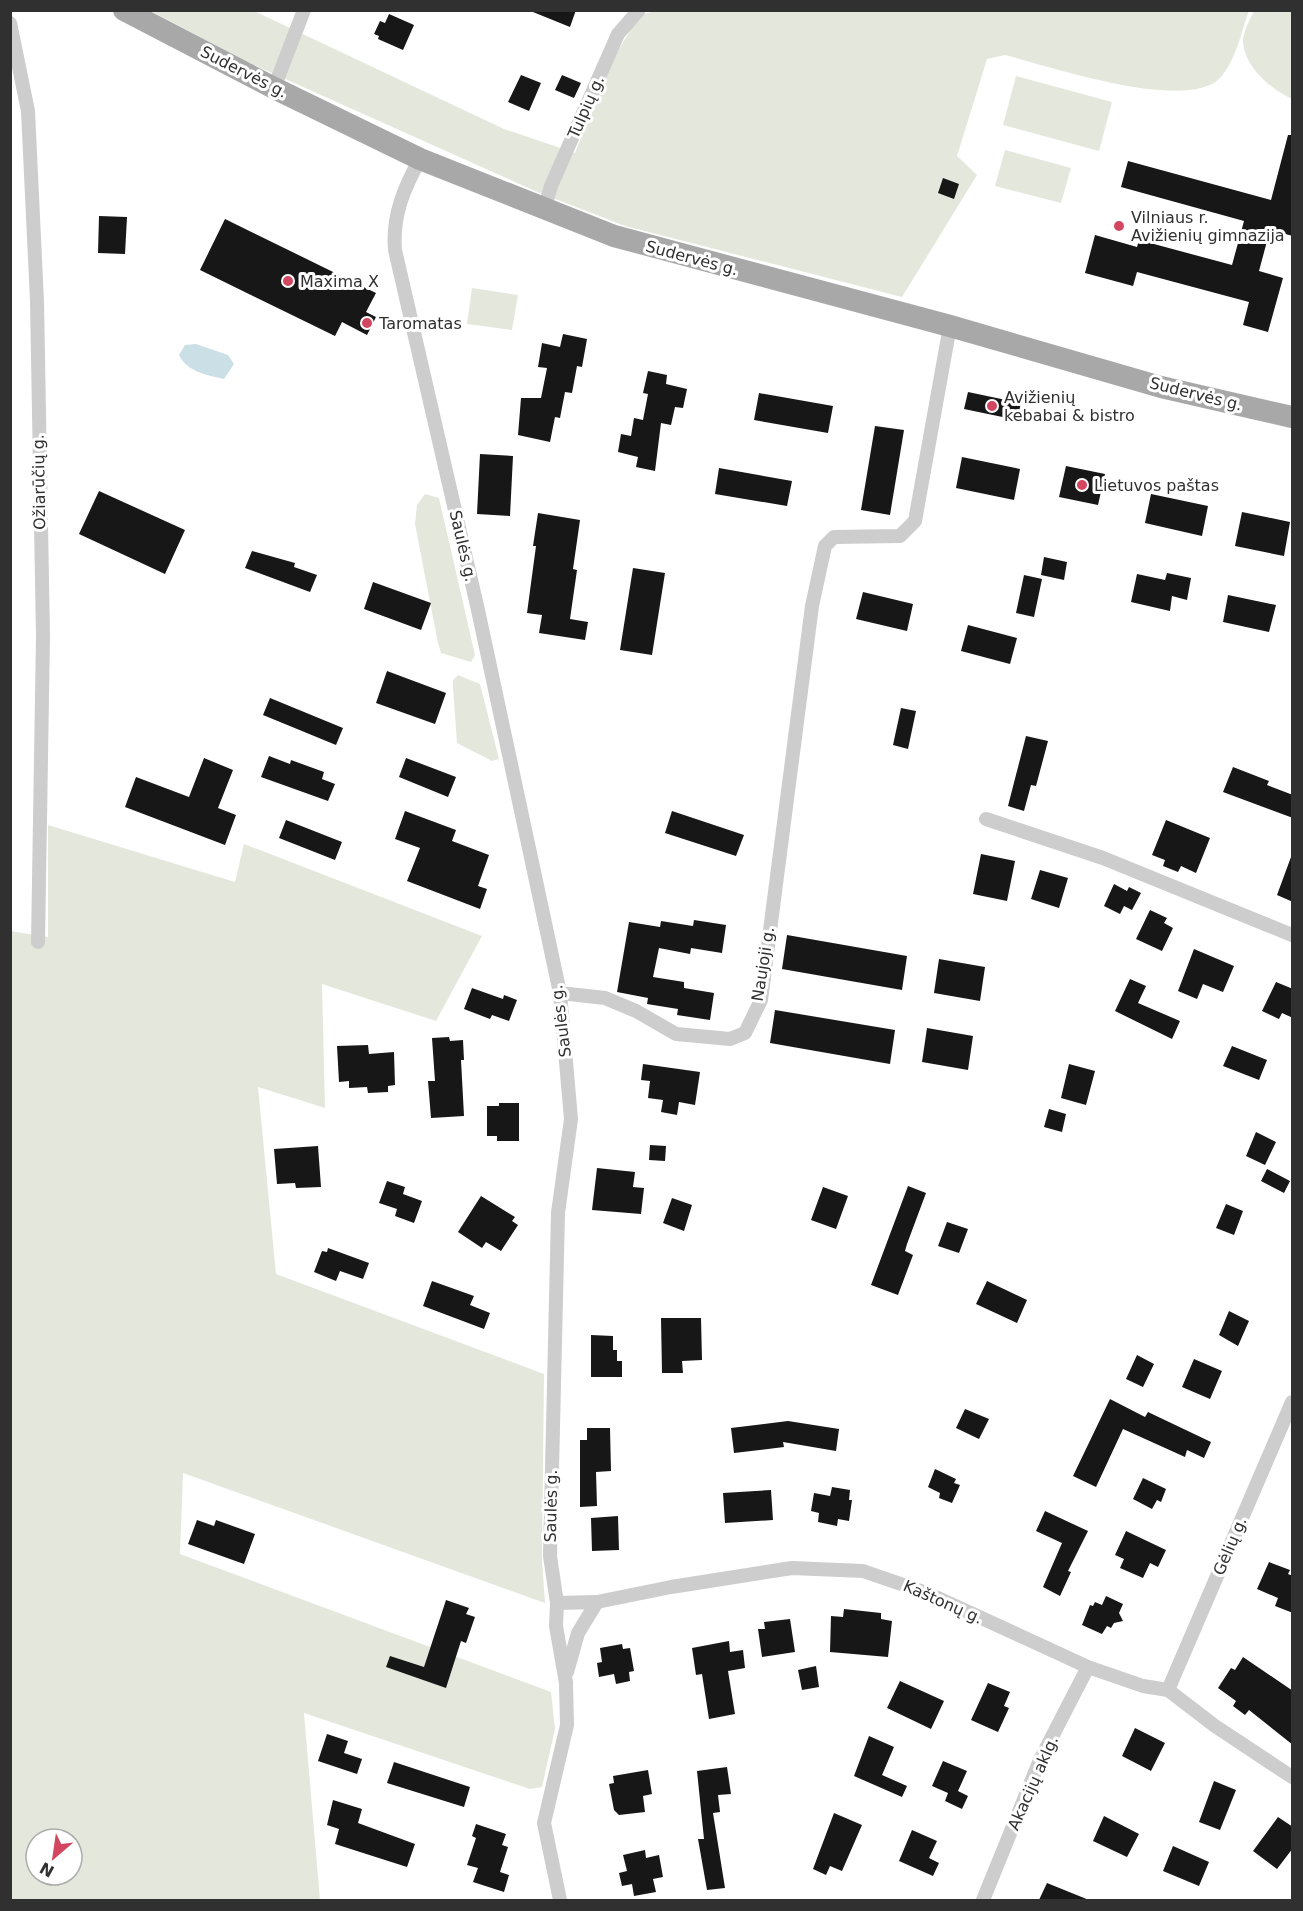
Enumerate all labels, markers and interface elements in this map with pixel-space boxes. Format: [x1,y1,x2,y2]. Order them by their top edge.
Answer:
street label: Sudervės g. [197,42,291,102]
street label: Tulpių g. [563,73,608,142]
place label: Vilniaus r. Avižienių gimnazija [1131,208,1285,245]
marker: Vilniaus r. Avižienių gimnazija [1112,219,1126,233]
street label: Sudervės g. [644,237,740,279]
place label: Maxima X [300,272,379,291]
marker: Maxima X [281,274,295,288]
place label: Taromatas [378,314,462,333]
marker: Taromatas [360,316,374,330]
street label: Sudervės g. [1148,373,1244,415]
place label: Avižienių kebabai & bistro [1004,388,1135,425]
marker: Avižienių kebabai & bistro [985,399,999,413]
street label: Ožiarūčių g. [29,434,49,530]
place label: Lietuvos paštas [1094,476,1219,495]
marker: Lietuvos paštas [1075,478,1089,492]
street label: Saulės g. [446,508,480,584]
street label: Naujoji g. [748,925,778,1003]
street label: Saulės g. [547,984,575,1058]
street label: Saulės g. [541,1469,561,1543]
street label: Gėlių g. [1209,1514,1251,1578]
street label: Kaštonų g. [900,1576,986,1628]
street label: Akacijų aklg. [1004,1733,1062,1833]
north arrow [24,1827,84,1887]
text: N [37,1858,57,1881]

